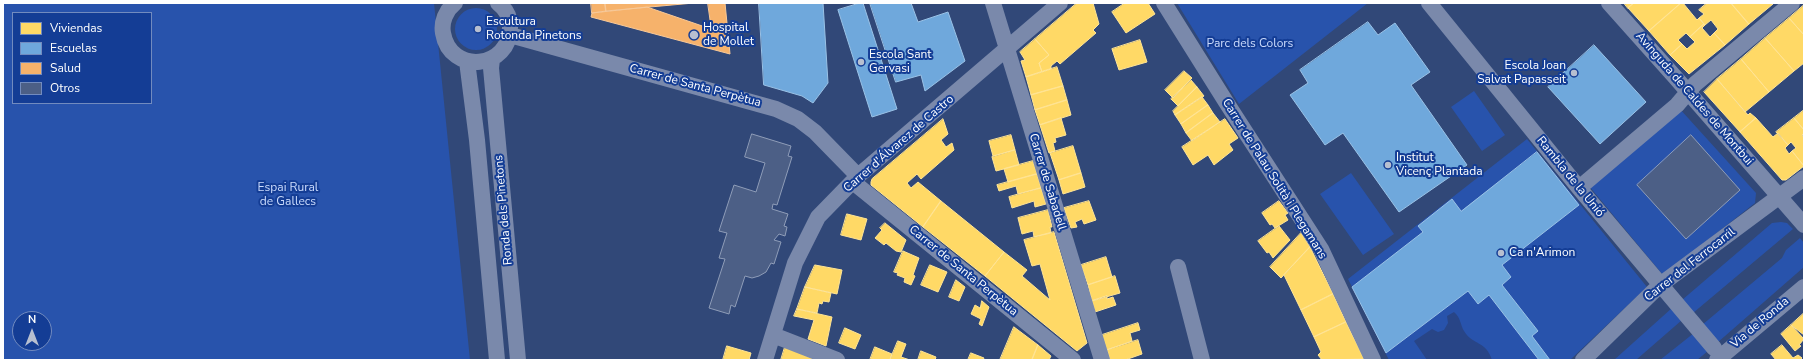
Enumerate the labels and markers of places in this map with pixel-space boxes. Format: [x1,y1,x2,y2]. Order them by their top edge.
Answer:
place label: Escultura Rotonda Pinetons [486,15,582,43]
place label: Hospital de Mollet [703,21,754,49]
marker: Escultura Rotonda Pinetons [473,24,483,34]
marker: Hospital de Mollet [688,29,700,41]
place label: Escola Sant Gervasi [869,48,932,76]
marker: Escola Sant Gervasi [856,57,866,67]
place label: Escola Joan Salvat Papasseit [1477,59,1566,87]
marker: Escola Joan Salvat Papasseit [1569,68,1579,78]
place label: Institut Vicenç Plantada [1396,151,1483,179]
marker: Institut Vicenç Plantada [1383,160,1393,170]
place label: Ca n'Arimon [1509,246,1575,260]
marker: Ca n'Arimon [1496,248,1506,258]

